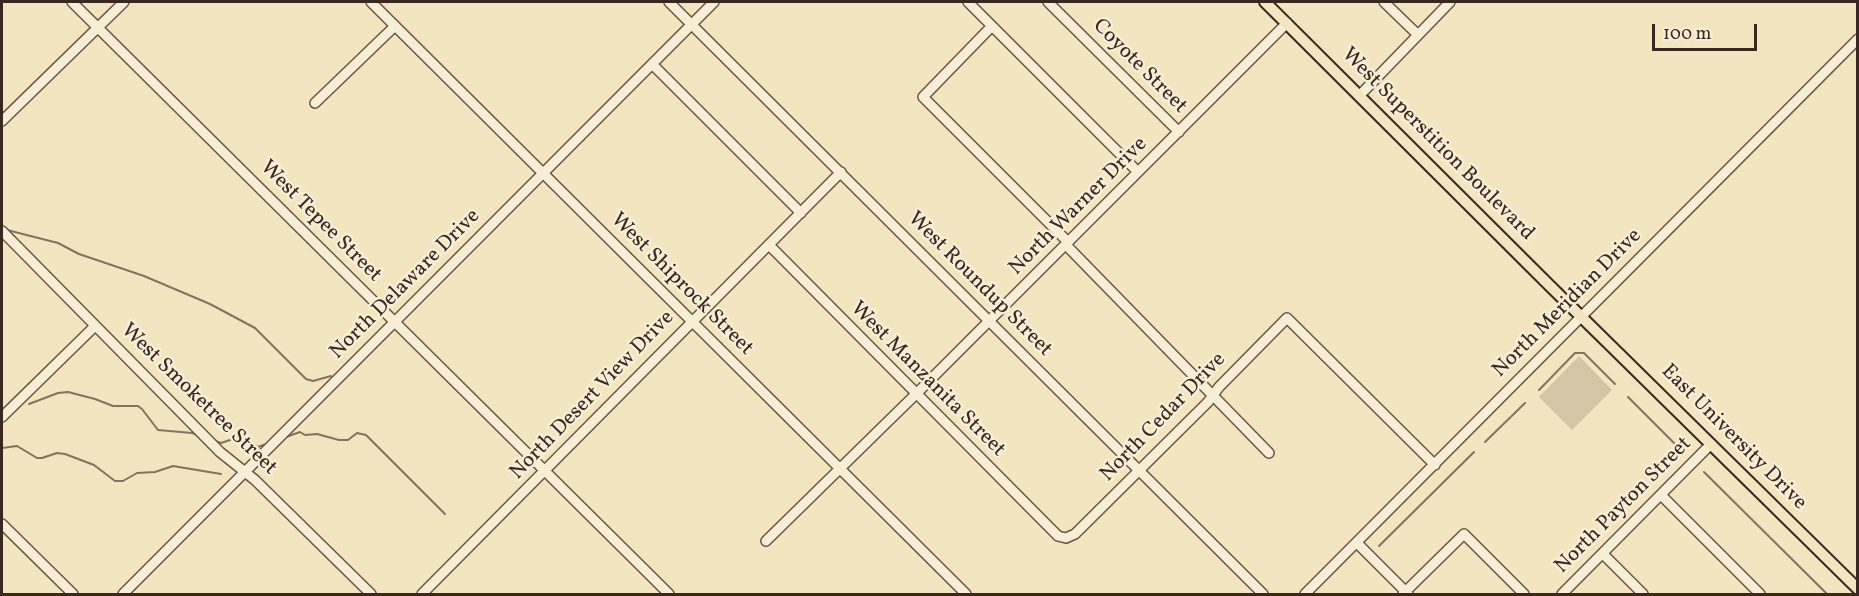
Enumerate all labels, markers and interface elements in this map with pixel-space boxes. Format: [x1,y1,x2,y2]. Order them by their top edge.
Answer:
scale bar [1655,12,1760,50]
street label: Coyote Street [1086,14,1192,120]
text: 100 m [1663,22,1712,47]
street label: West Superstition Boulevard [1335,43,1539,247]
street label: North Warner Drive [1005,133,1153,281]
street label: West Tepee Street [254,156,386,288]
street label: North Delaware Drive [326,205,486,365]
street label: West Roundup Street [901,207,1057,363]
street label: West Shiprock Street [604,208,758,362]
street label: North Meridian Drive [1488,224,1648,384]
street label: West Manzanita Street [844,297,1010,463]
street label: North Desert View Drive [506,306,680,486]
street label: West Smoketree Street [115,319,281,481]
street label: North Cedar Drive [1096,348,1232,488]
street label: East University Drive [1655,360,1811,516]
street label: North Payton Street [1550,432,1698,580]

